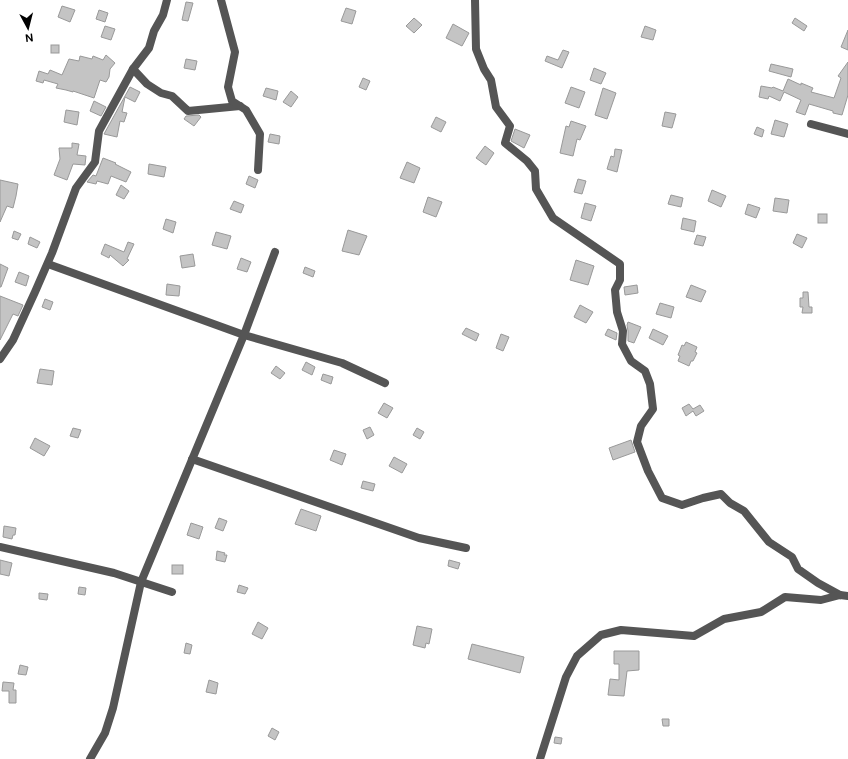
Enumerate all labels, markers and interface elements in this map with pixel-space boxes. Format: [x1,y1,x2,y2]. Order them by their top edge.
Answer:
north arrow [8,8,48,48]
text: N [24,30,34,45]

